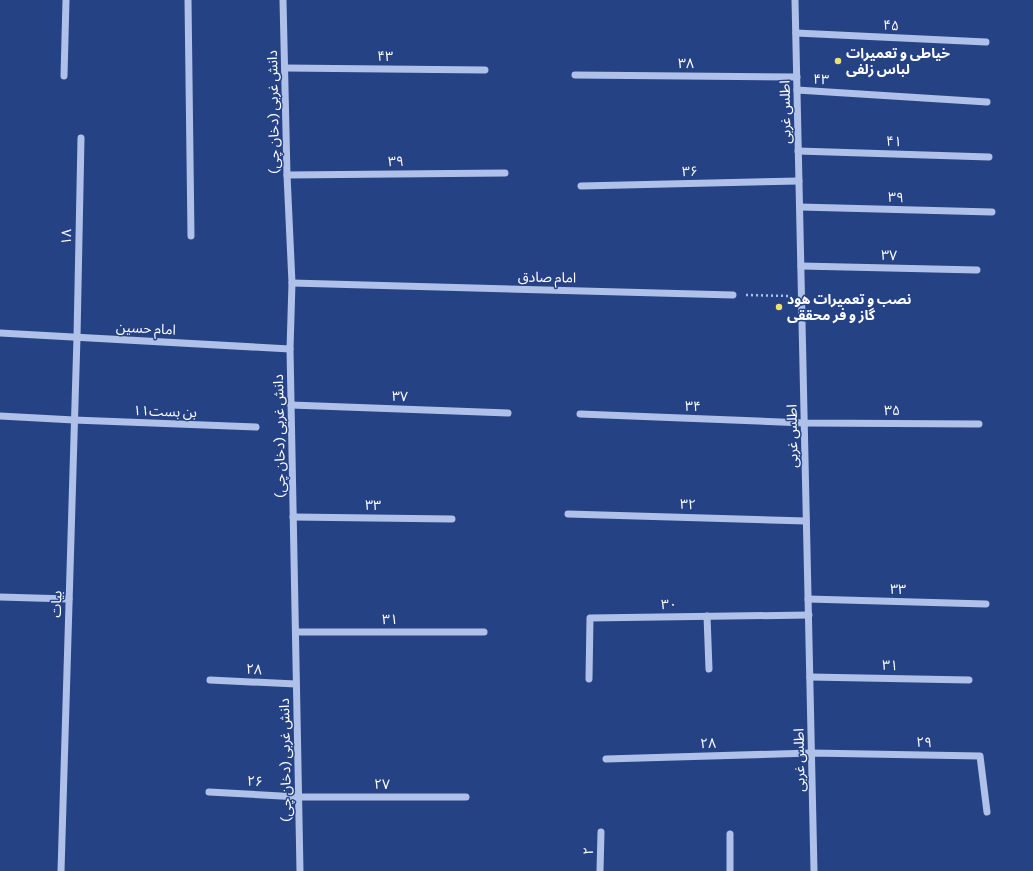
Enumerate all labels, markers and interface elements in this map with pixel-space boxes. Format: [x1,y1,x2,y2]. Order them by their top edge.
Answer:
street label: ۴۵ [883,16,899,33]
place label: خیاطی و تعمیرات لباس زلفی [846,44,950,78]
street label: ۴۳ [377,47,393,64]
street label: دانش غربی (دخان چی) [263,50,284,174]
street label: ۳۸ [678,54,694,71]
marker: خیاطی و تعمیرات لباس زلفی [833,56,843,66]
street label: ۴۳ [812,69,830,88]
street label: اطلس غربی [775,80,795,144]
street label: ۴۱ [886,132,902,149]
street label: ۳۹ [388,152,404,169]
street label: ۳۶ [682,162,698,179]
street label: ۳۹ [888,188,904,205]
street label: ۱۸ [57,229,74,245]
street label: ۳۷ [881,246,897,263]
street label: امام صادق [518,267,576,289]
place label: نصب و تعمیرات هود گاز و فر محققی [787,290,911,324]
marker: نصب و تعمیرات هود گاز و فر محققی [774,302,784,312]
street label: امام حسین [116,317,176,341]
street label: دانش غربی (دخان چی) [269,374,290,498]
street label: ۳۷ [392,387,408,404]
street label: ۳۴ [685,397,701,414]
street label: بن بست۱۱ [133,401,197,421]
street label: ۳۵ [884,401,900,418]
street label: اطلس غربی [782,404,802,468]
street label: ۳۲ [680,495,696,512]
street label: ۳۳ [365,496,381,513]
street label: ۳۳ [890,580,906,597]
street label: بیات [47,590,65,618]
street label: ۳۰ [661,595,677,612]
street label: ۳۱ [382,610,398,627]
street label: ۳۱ [882,656,898,673]
street label: ۲۸ [246,660,262,677]
street label: دانش غربی (دخان چی) [275,698,296,822]
street label: اطلس غربی [789,728,809,792]
street label: ۲۹ [916,733,932,750]
street label: ۲۸ [700,734,716,751]
street label: ۲۶ [247,772,263,789]
street label: ۲۷ [374,775,390,792]
street label: ۲ [579,847,596,855]

